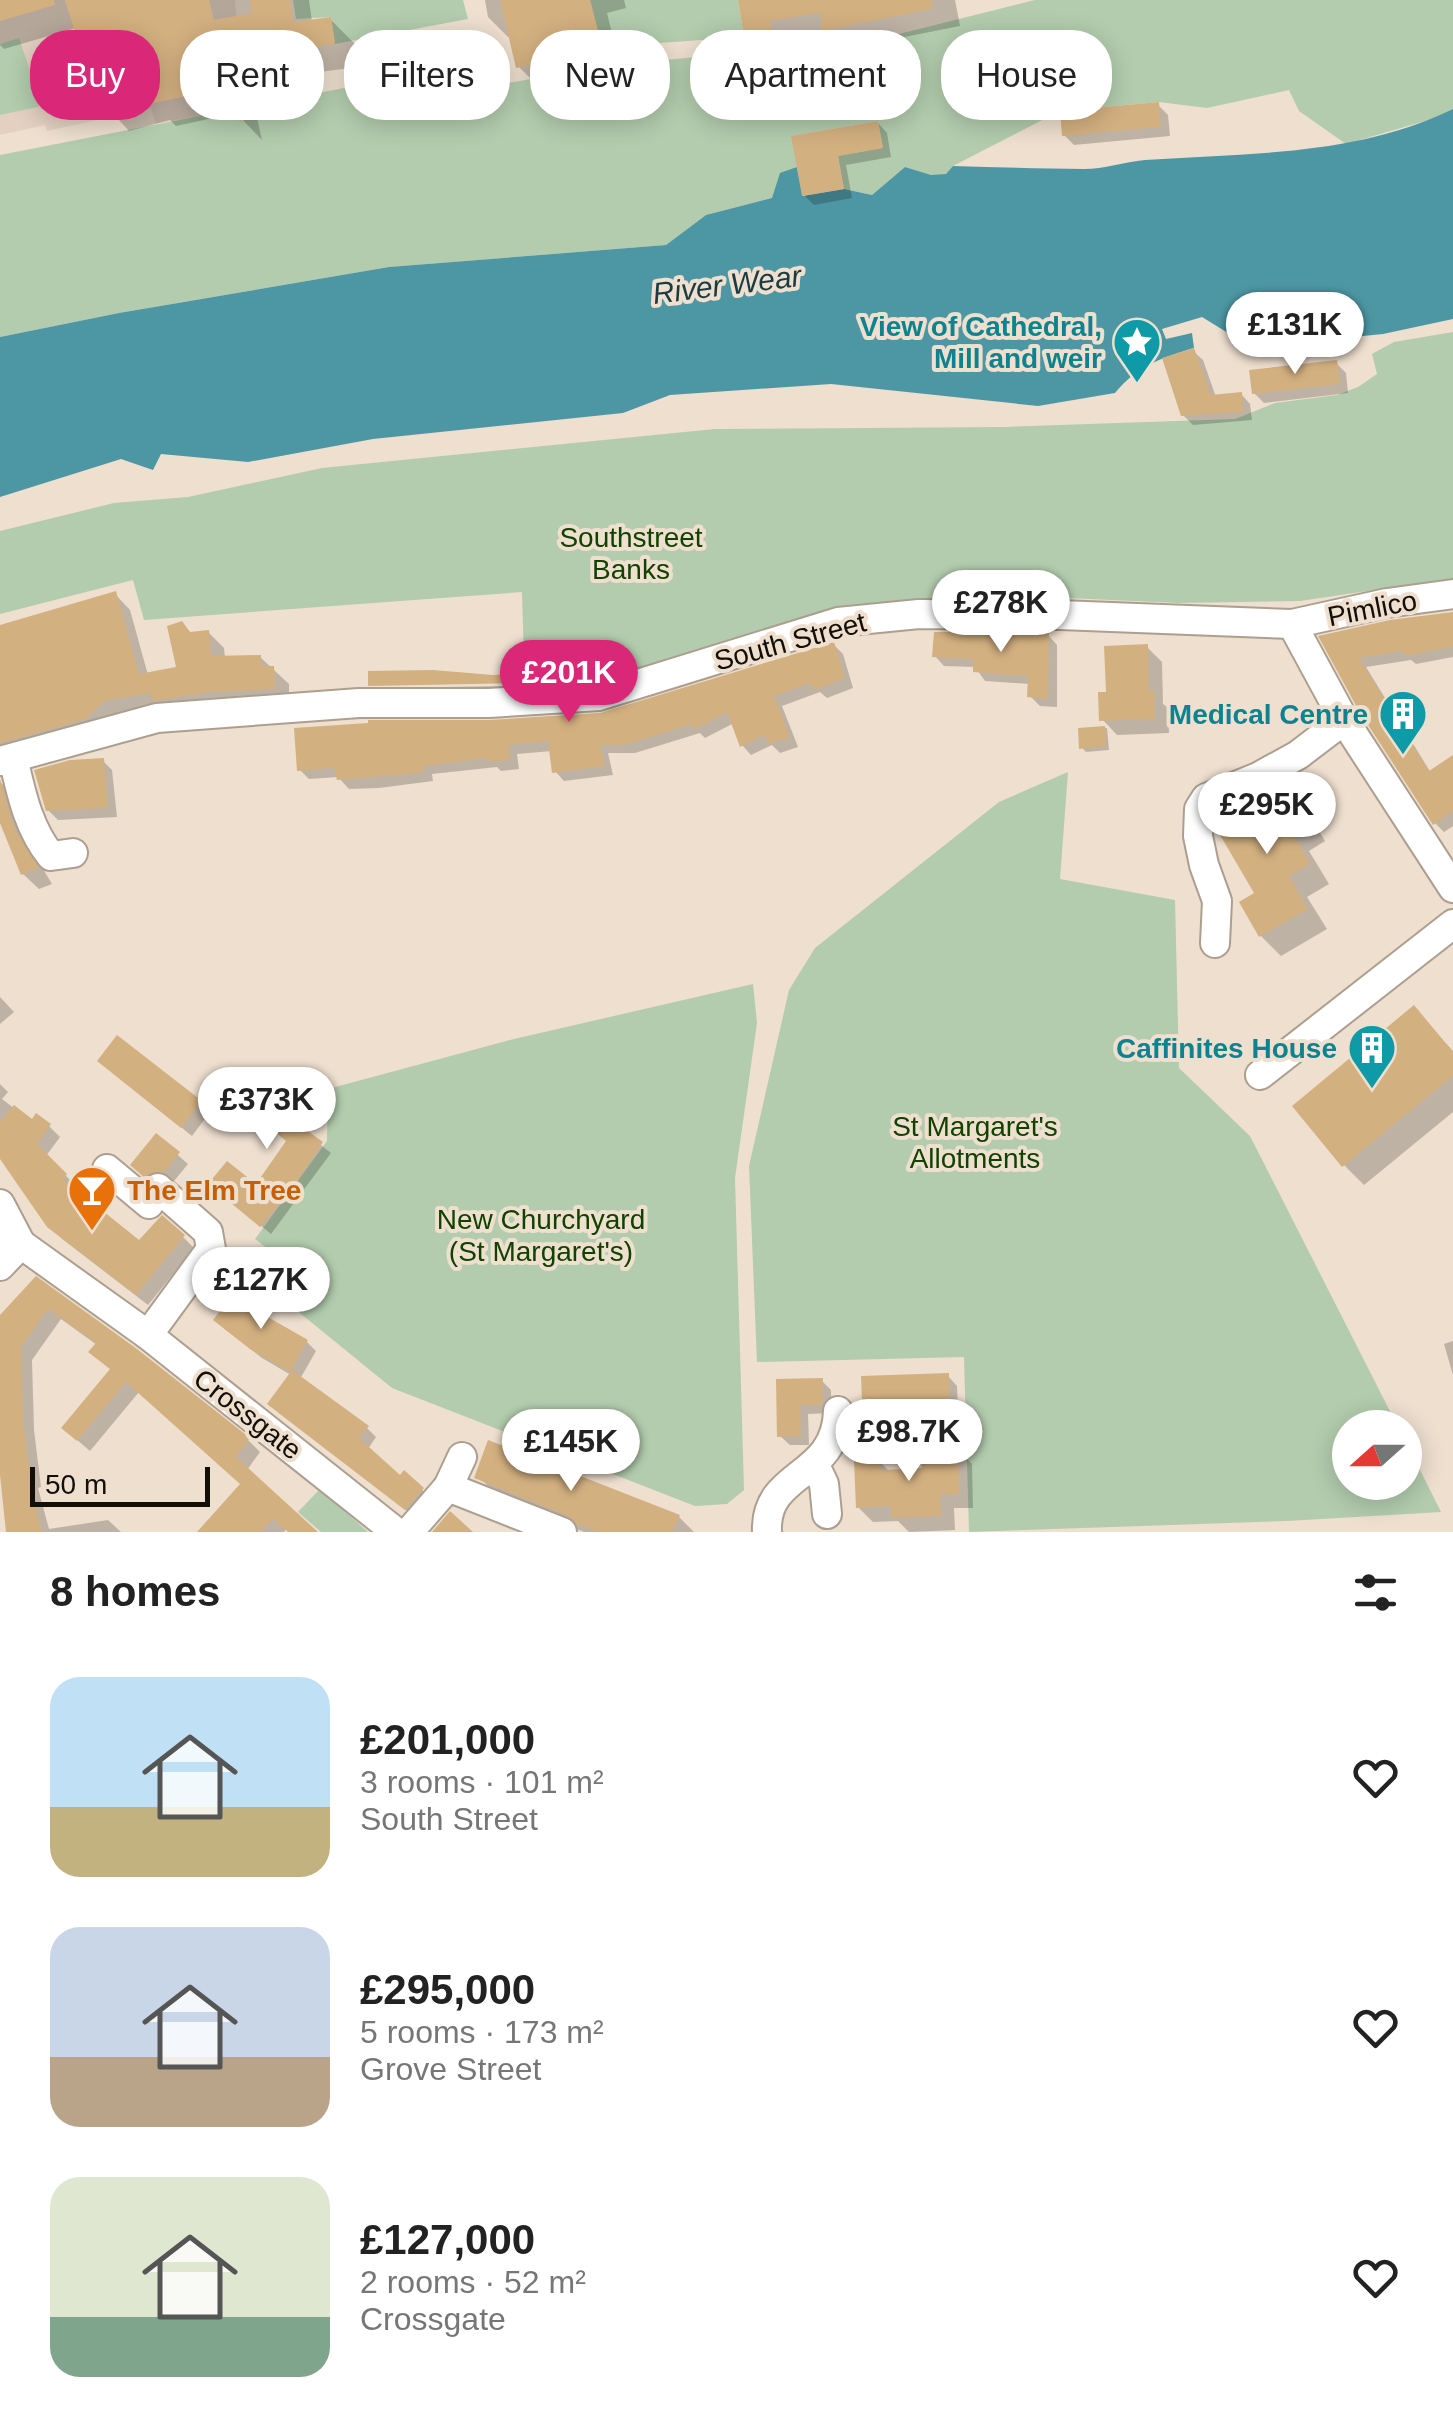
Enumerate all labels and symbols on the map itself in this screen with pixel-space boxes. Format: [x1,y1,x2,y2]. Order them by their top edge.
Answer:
water label: River Wear [651,259,804,310]
pin: £131K [1225,292,1365,377]
place label: View of Cathedral, Mill and weir [860,311,1102,374]
place icon: View of Cathedral, Mill and weir [1111,316,1163,384]
park label: Southstreet Banks [559,522,703,585]
pin: £278K [931,570,1071,655]
street label: Pimlico [1325,585,1419,632]
street label: South Street [711,606,870,677]
pin: £201K [499,640,639,725]
building icon: Medical Centre [1377,688,1429,756]
place label: Medical Centre [1169,699,1368,730]
pin: £295K [1197,772,1337,857]
building icon: Caffinites House [1346,1022,1398,1090]
place label: Caffinites House [1116,1033,1337,1064]
pin: £373K [197,1067,337,1152]
park label: St Margaret's Allotments [892,1111,1058,1174]
bar icon: The Elm Tree [66,1164,118,1232]
place label: The Elm Tree [127,1175,301,1206]
park label: New Churchyard (St Margaret's) [437,1204,645,1267]
pin: £127K [191,1247,331,1332]
street label: Crossgate [188,1363,308,1466]
pin: £98.7K [828,1399,990,1484]
pin: £145K [501,1409,641,1494]
north arrow [1332,1410,1422,1500]
scale bar [30,1462,210,1506]

